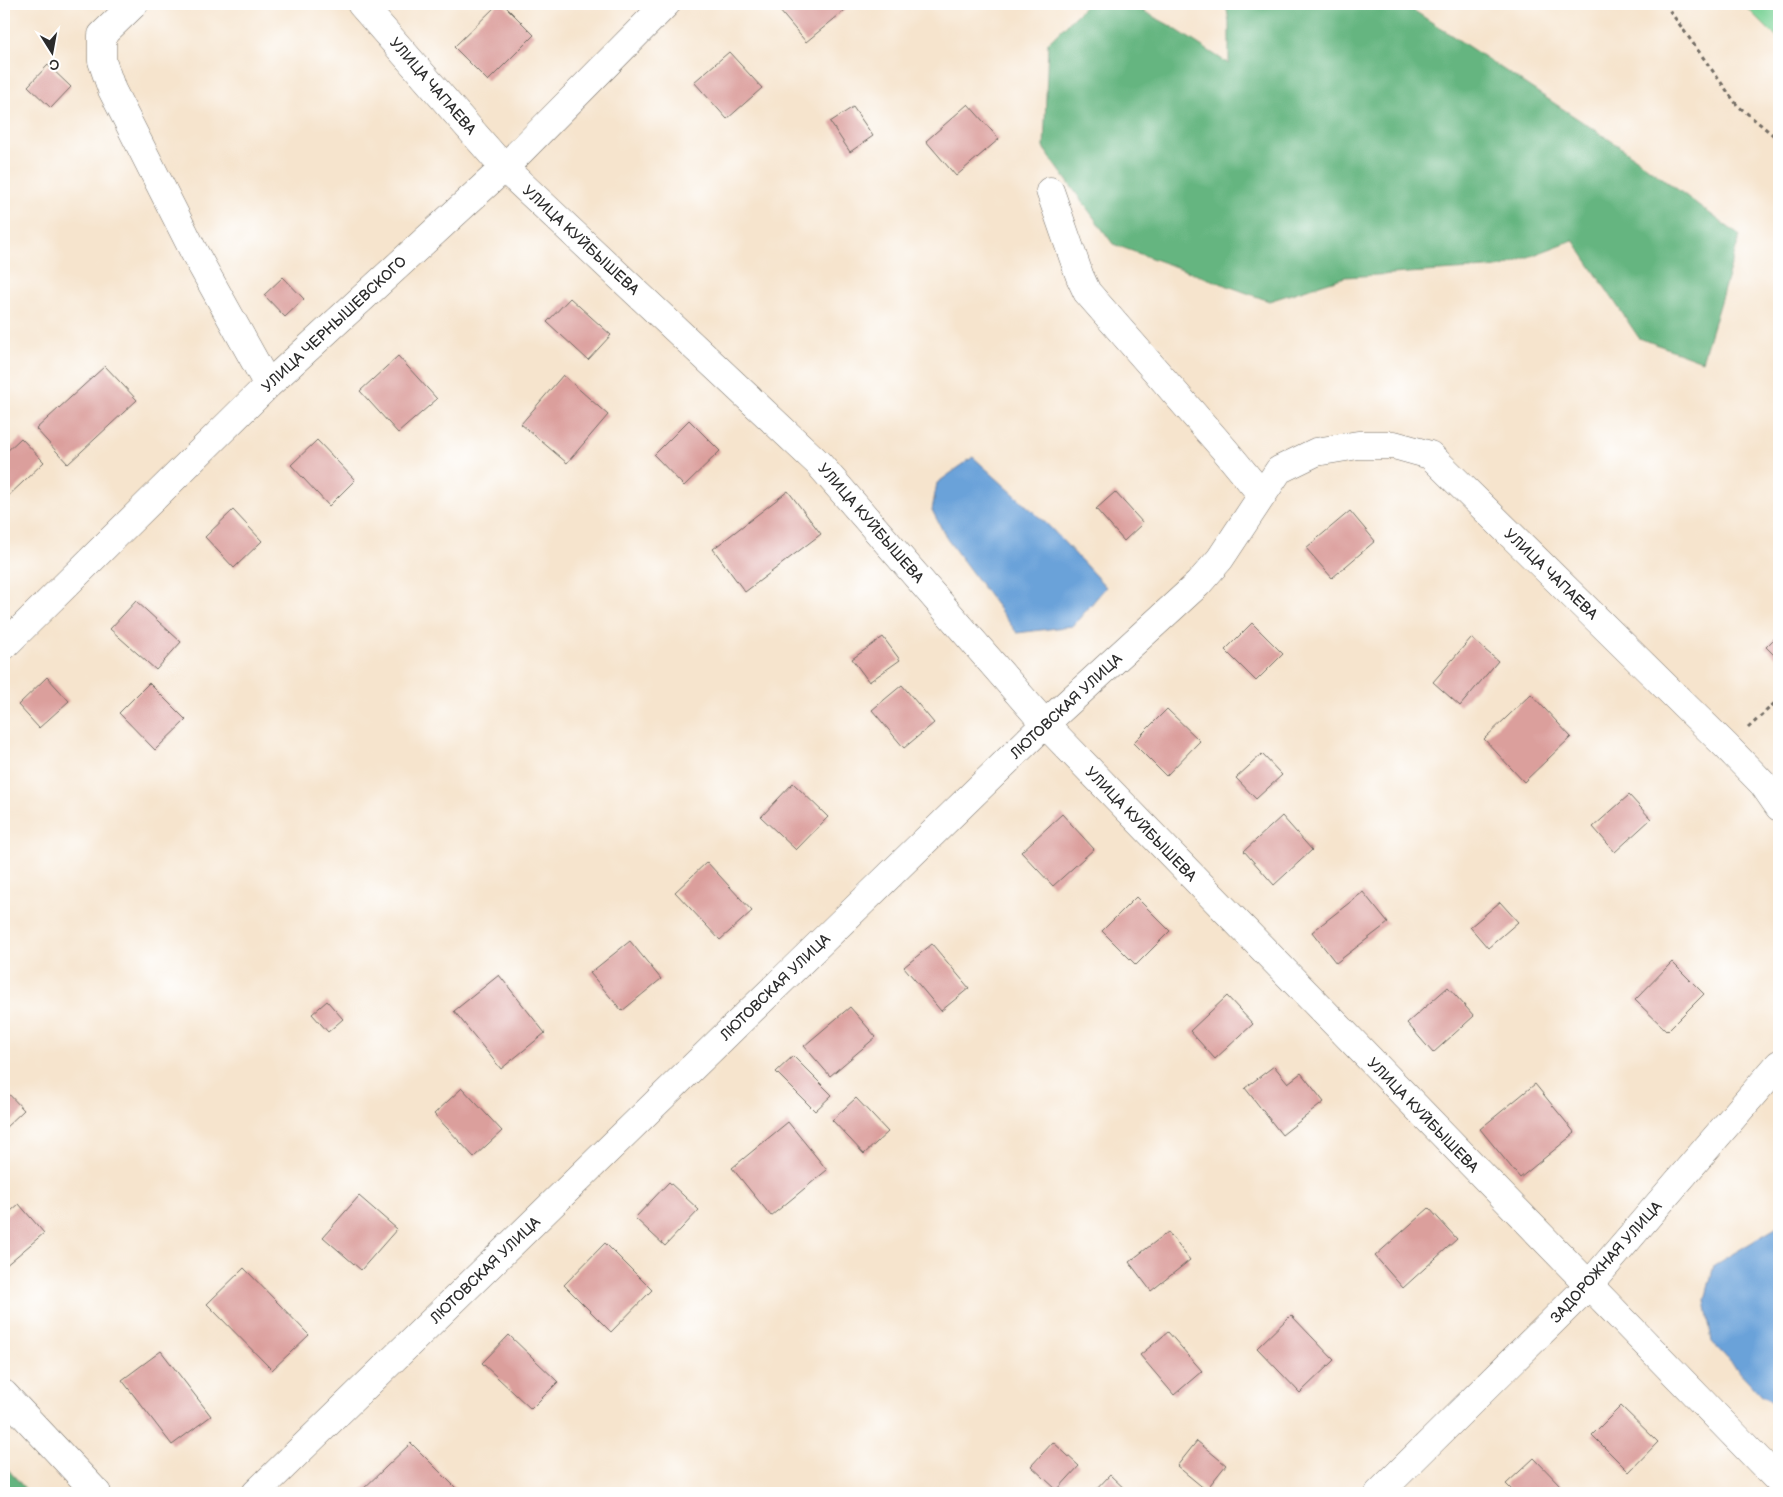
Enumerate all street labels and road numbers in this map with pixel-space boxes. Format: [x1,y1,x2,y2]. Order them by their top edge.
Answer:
street label: УЛИЦА ЧАПАЕВА [385,34,481,140]
street label: УЛИЦА КУЙБЫШЕВА [518,181,644,300]
street label: УЛИЦА ЧЕРНЫШЕВСКОГО [258,252,411,397]
street label: УЛИЦА КУЙБЫШЕВА [813,460,928,588]
street label: УЛИЦА ЧАПАЕВА [1500,525,1602,624]
street label: ЛЮТОВСКАЯ УЛИЦА [1006,649,1127,764]
street label: УЛИЦА КУЙБЫШЕВА [1081,763,1201,886]
street label: ЛЮТОВСКАЯ УЛИЦА [716,929,835,1046]
street label: УЛИЦА КУЙБЫШЕВА [1363,1054,1483,1177]
street label: ЗАДОРОЖНАЯ УЛИЦА [1547,1197,1667,1327]
street label: ЛЮТОВСКАЯ УЛИЦА [426,1212,545,1329]

